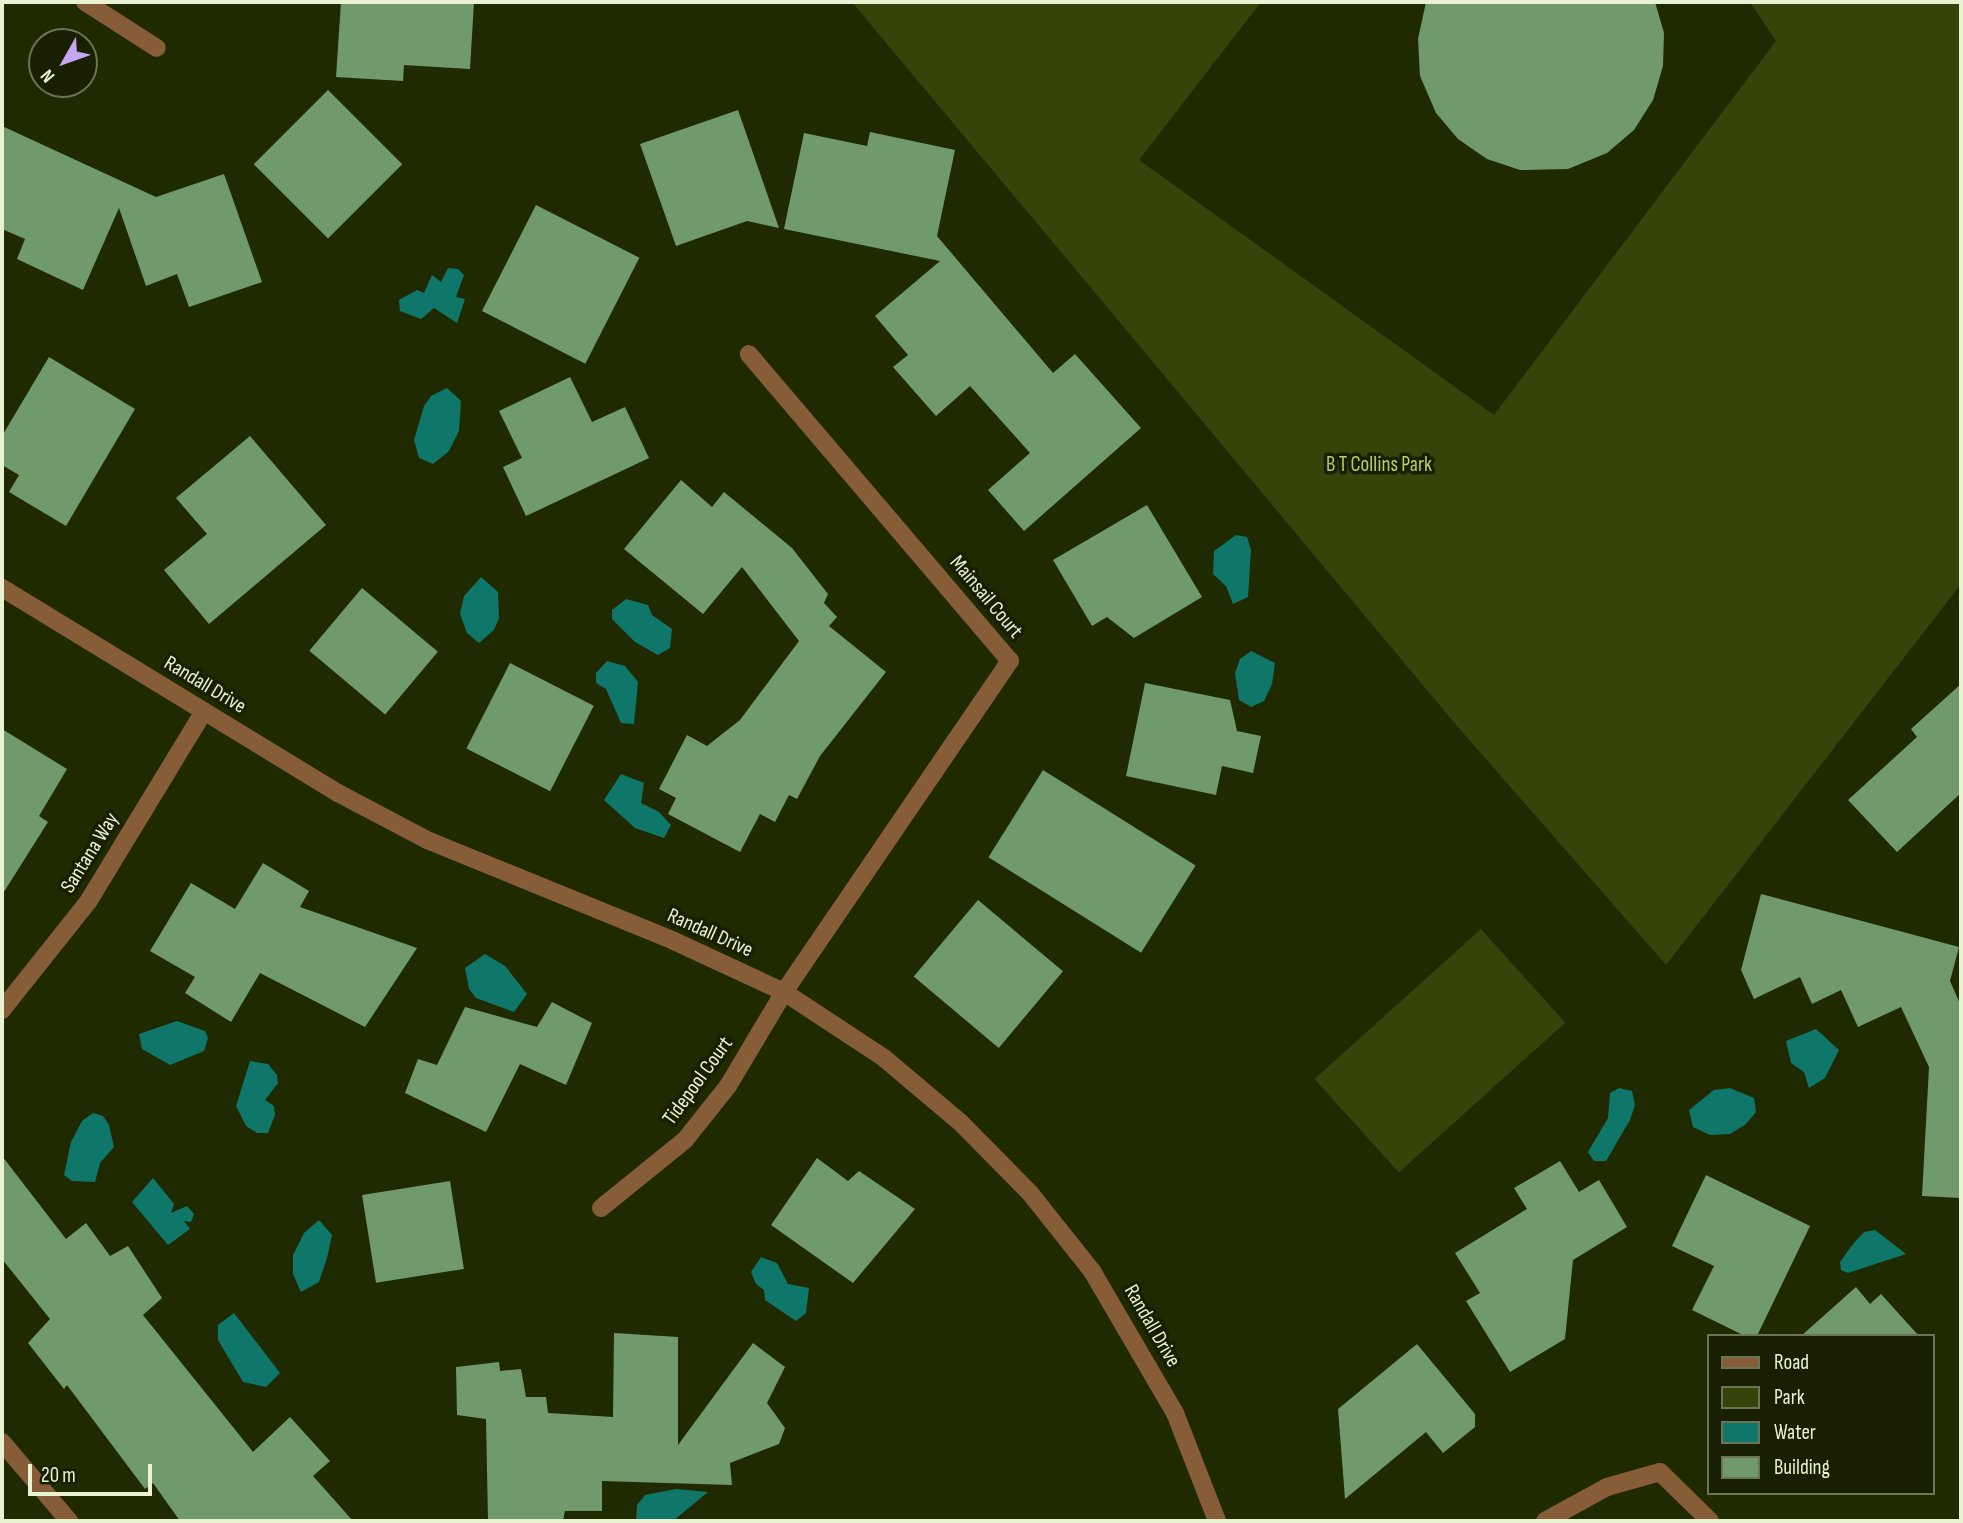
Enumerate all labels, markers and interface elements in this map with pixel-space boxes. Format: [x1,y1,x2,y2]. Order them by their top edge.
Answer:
north arrow [28,28,98,98]
text: N [36,64,60,87]
park label: B T Collins Park [1326,452,1432,478]
street label: Mainsail Court [944,550,1028,644]
street label: Randall Drive [159,651,251,719]
street label: Santana Way [55,808,125,898]
street label: Randall Drive [663,903,757,963]
street label: Tidepool Court [657,1032,739,1130]
street label: Randall Drive [1118,1280,1186,1372]
legend [1708,1334,1935,1495]
text: Road [1774,1350,1809,1375]
text: Park [1774,1385,1805,1410]
text: Water [1774,1420,1816,1445]
scale bar [32,1450,156,1494]
text: Building [1774,1455,1830,1480]
text: 20 m [41,1463,76,1488]

